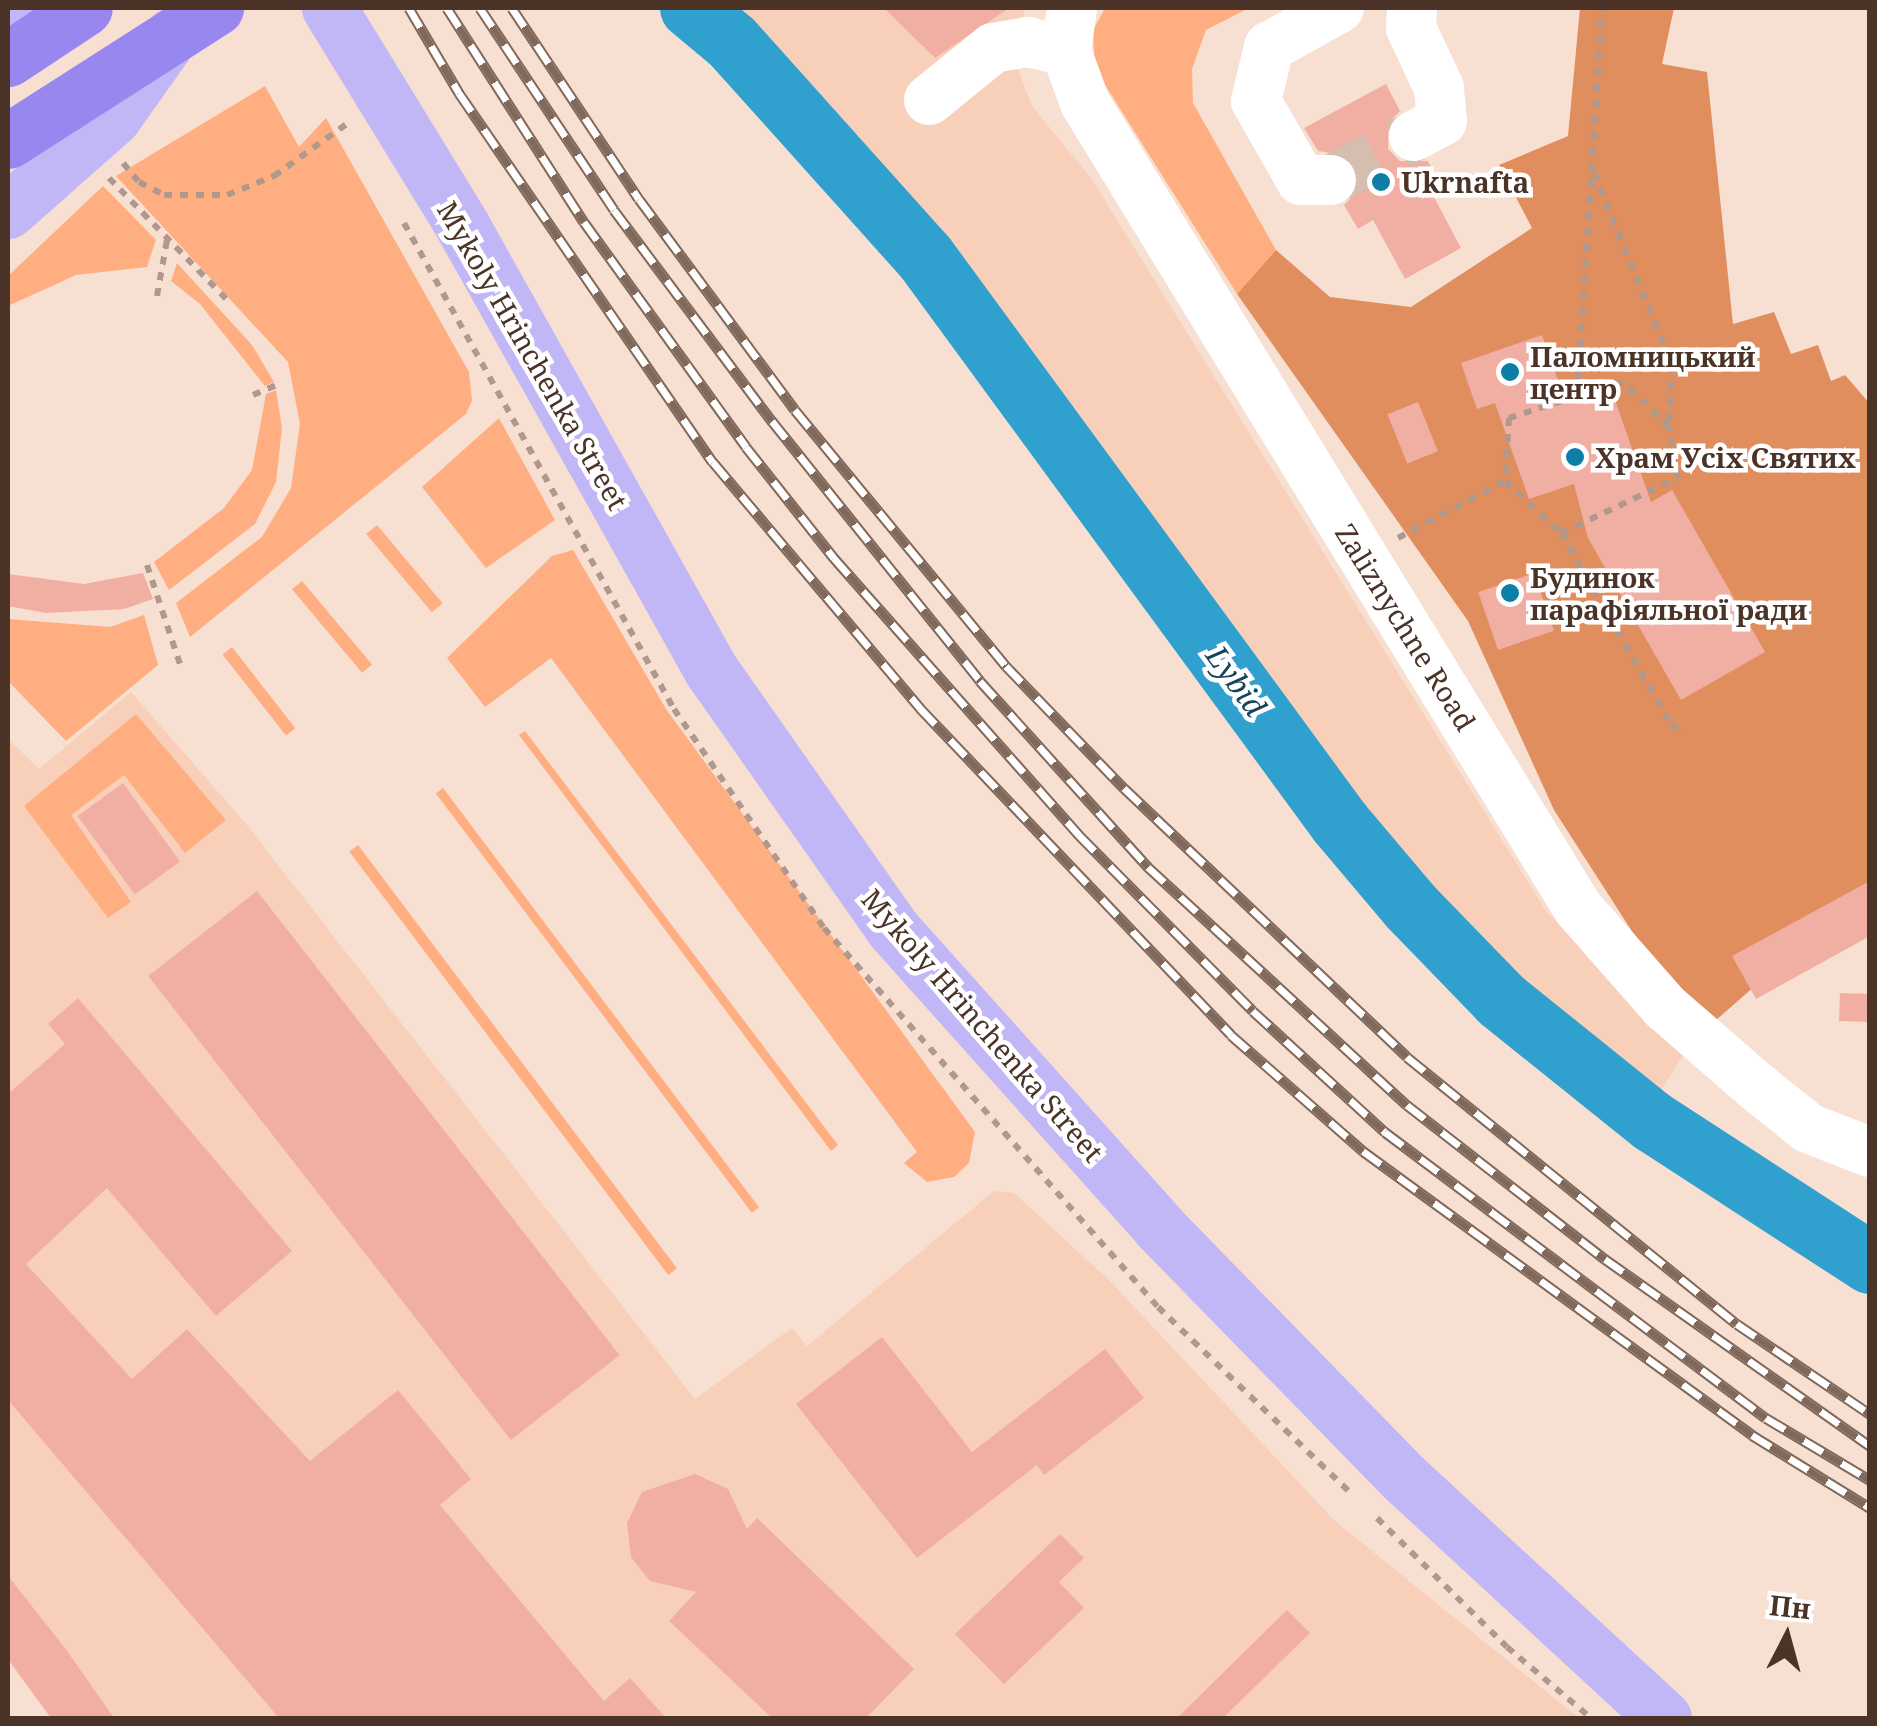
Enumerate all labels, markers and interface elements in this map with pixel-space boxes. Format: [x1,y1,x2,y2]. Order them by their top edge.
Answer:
place label: Ukrnafta [1401,165,1529,199]
marker: Ukrnafta [1370,171,1392,193]
street label: Mykoly Hrinchenka Street [431,195,635,515]
place label: Паломницький центр [1530,339,1755,405]
marker: Паломницький центр [1499,361,1521,383]
place label: Храм Усіх Святих [1595,440,1856,474]
marker: Храм Усіх Святих [1564,446,1586,468]
street label: Zaliznychne Road [1329,518,1483,736]
place label: Будинок парафіяльної ради [1530,560,1807,626]
marker: Будинок парафіяльної ради [1499,582,1521,604]
water label: Lybid [1199,639,1273,723]
street label: Mykoly Hrinchenka Street [855,882,1111,1168]
text: Пн [1768,1585,1813,1627]
north arrow [1737,1586,1837,1686]

